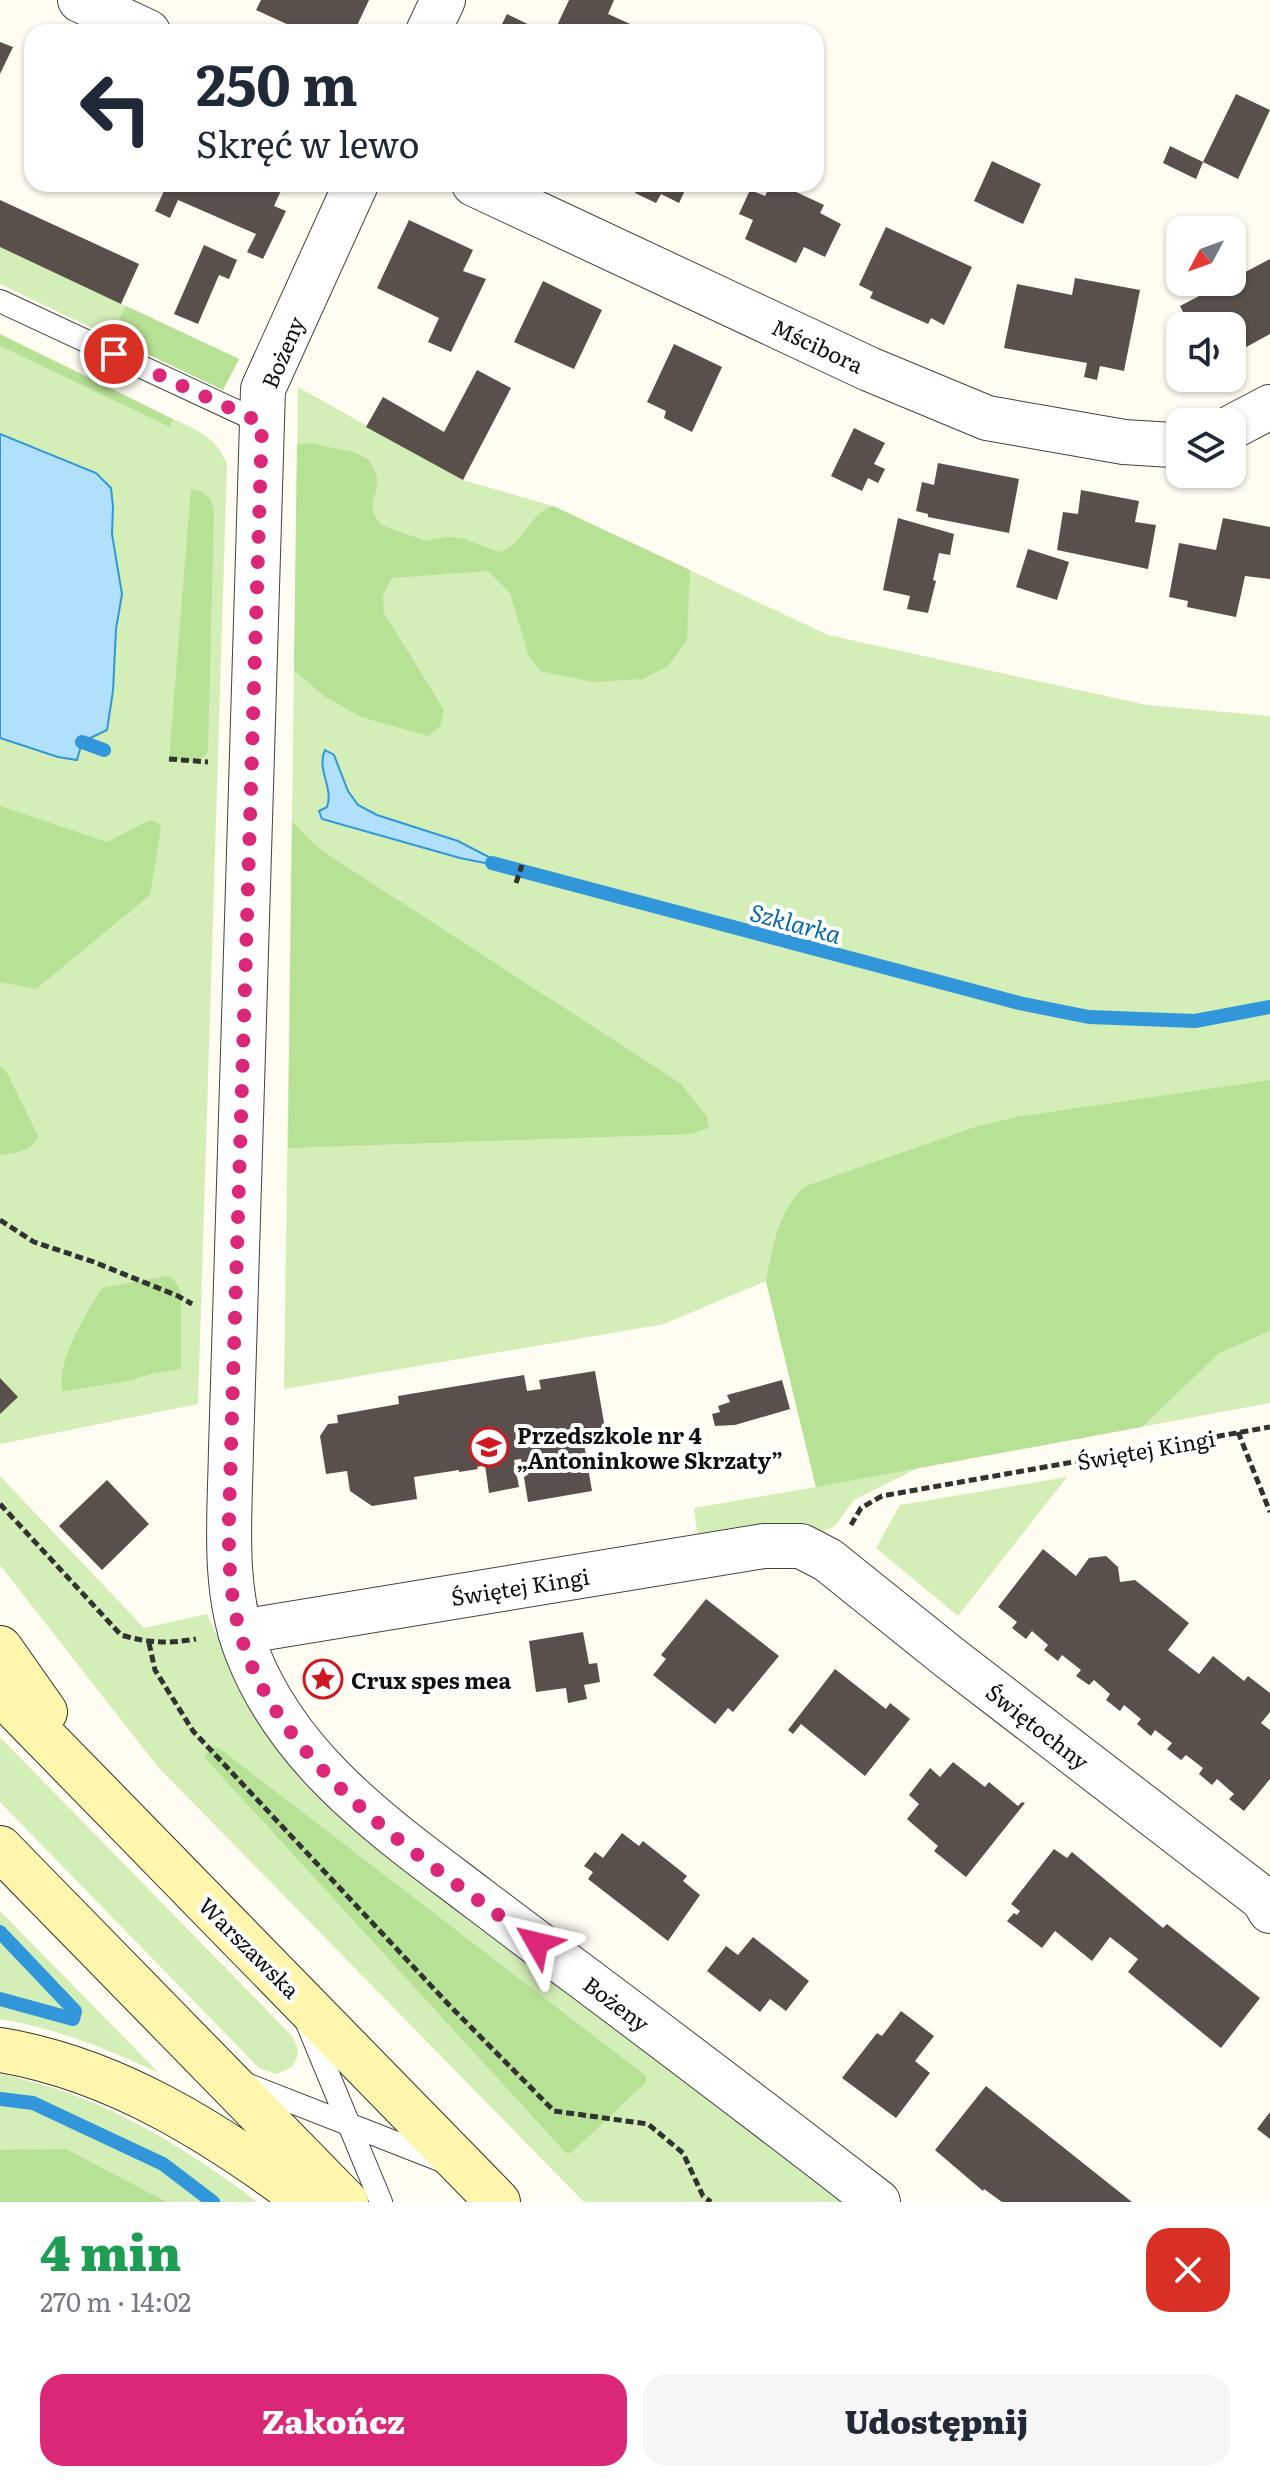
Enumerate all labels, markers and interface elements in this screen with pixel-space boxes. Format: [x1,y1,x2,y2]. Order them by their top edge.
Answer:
text: 250 m [196,40,358,123]
icon: left [64,56,168,160]
text: Skręć w lewo [196,116,420,169]
north arrow [1166,216,1246,296]
map controls [1166,216,1246,488]
street label: Mścibora [767,309,869,381]
street label: Bożeny [252,311,312,393]
button: sound [1166,312,1246,392]
pin [80,320,148,388]
icon: arrive [92,332,136,376]
button: layers [1166,408,1246,488]
water label: Szklarka [747,893,846,951]
place label: Przedszkole nr 4 „Antoninkowe Skrzaty” [517,1418,783,1476]
street label: Świętej Kingi [1074,1421,1218,1477]
school or university icon: Przedszkole nr 4 „Antoninkowe Skrzaty” [468,1426,510,1468]
street label: Świętej Kingi [448,1559,592,1613]
place icon: Crux spes mea [302,1658,344,1700]
place label: Crux spes mea [351,1663,511,1696]
street label: Świętochny [979,1675,1097,1777]
street label: Warszawska [192,1889,308,2005]
position arrow [495,1901,579,1985]
street label: Bożeny [577,1967,657,2039]
text: 4 min [40,2215,181,2286]
button: close [1146,2228,1230,2312]
text: 270 m · 14:02 [40,2281,191,2320]
button: Zakończ [40,2374,627,2466]
button: Udostępnij [643,2374,1230,2466]

